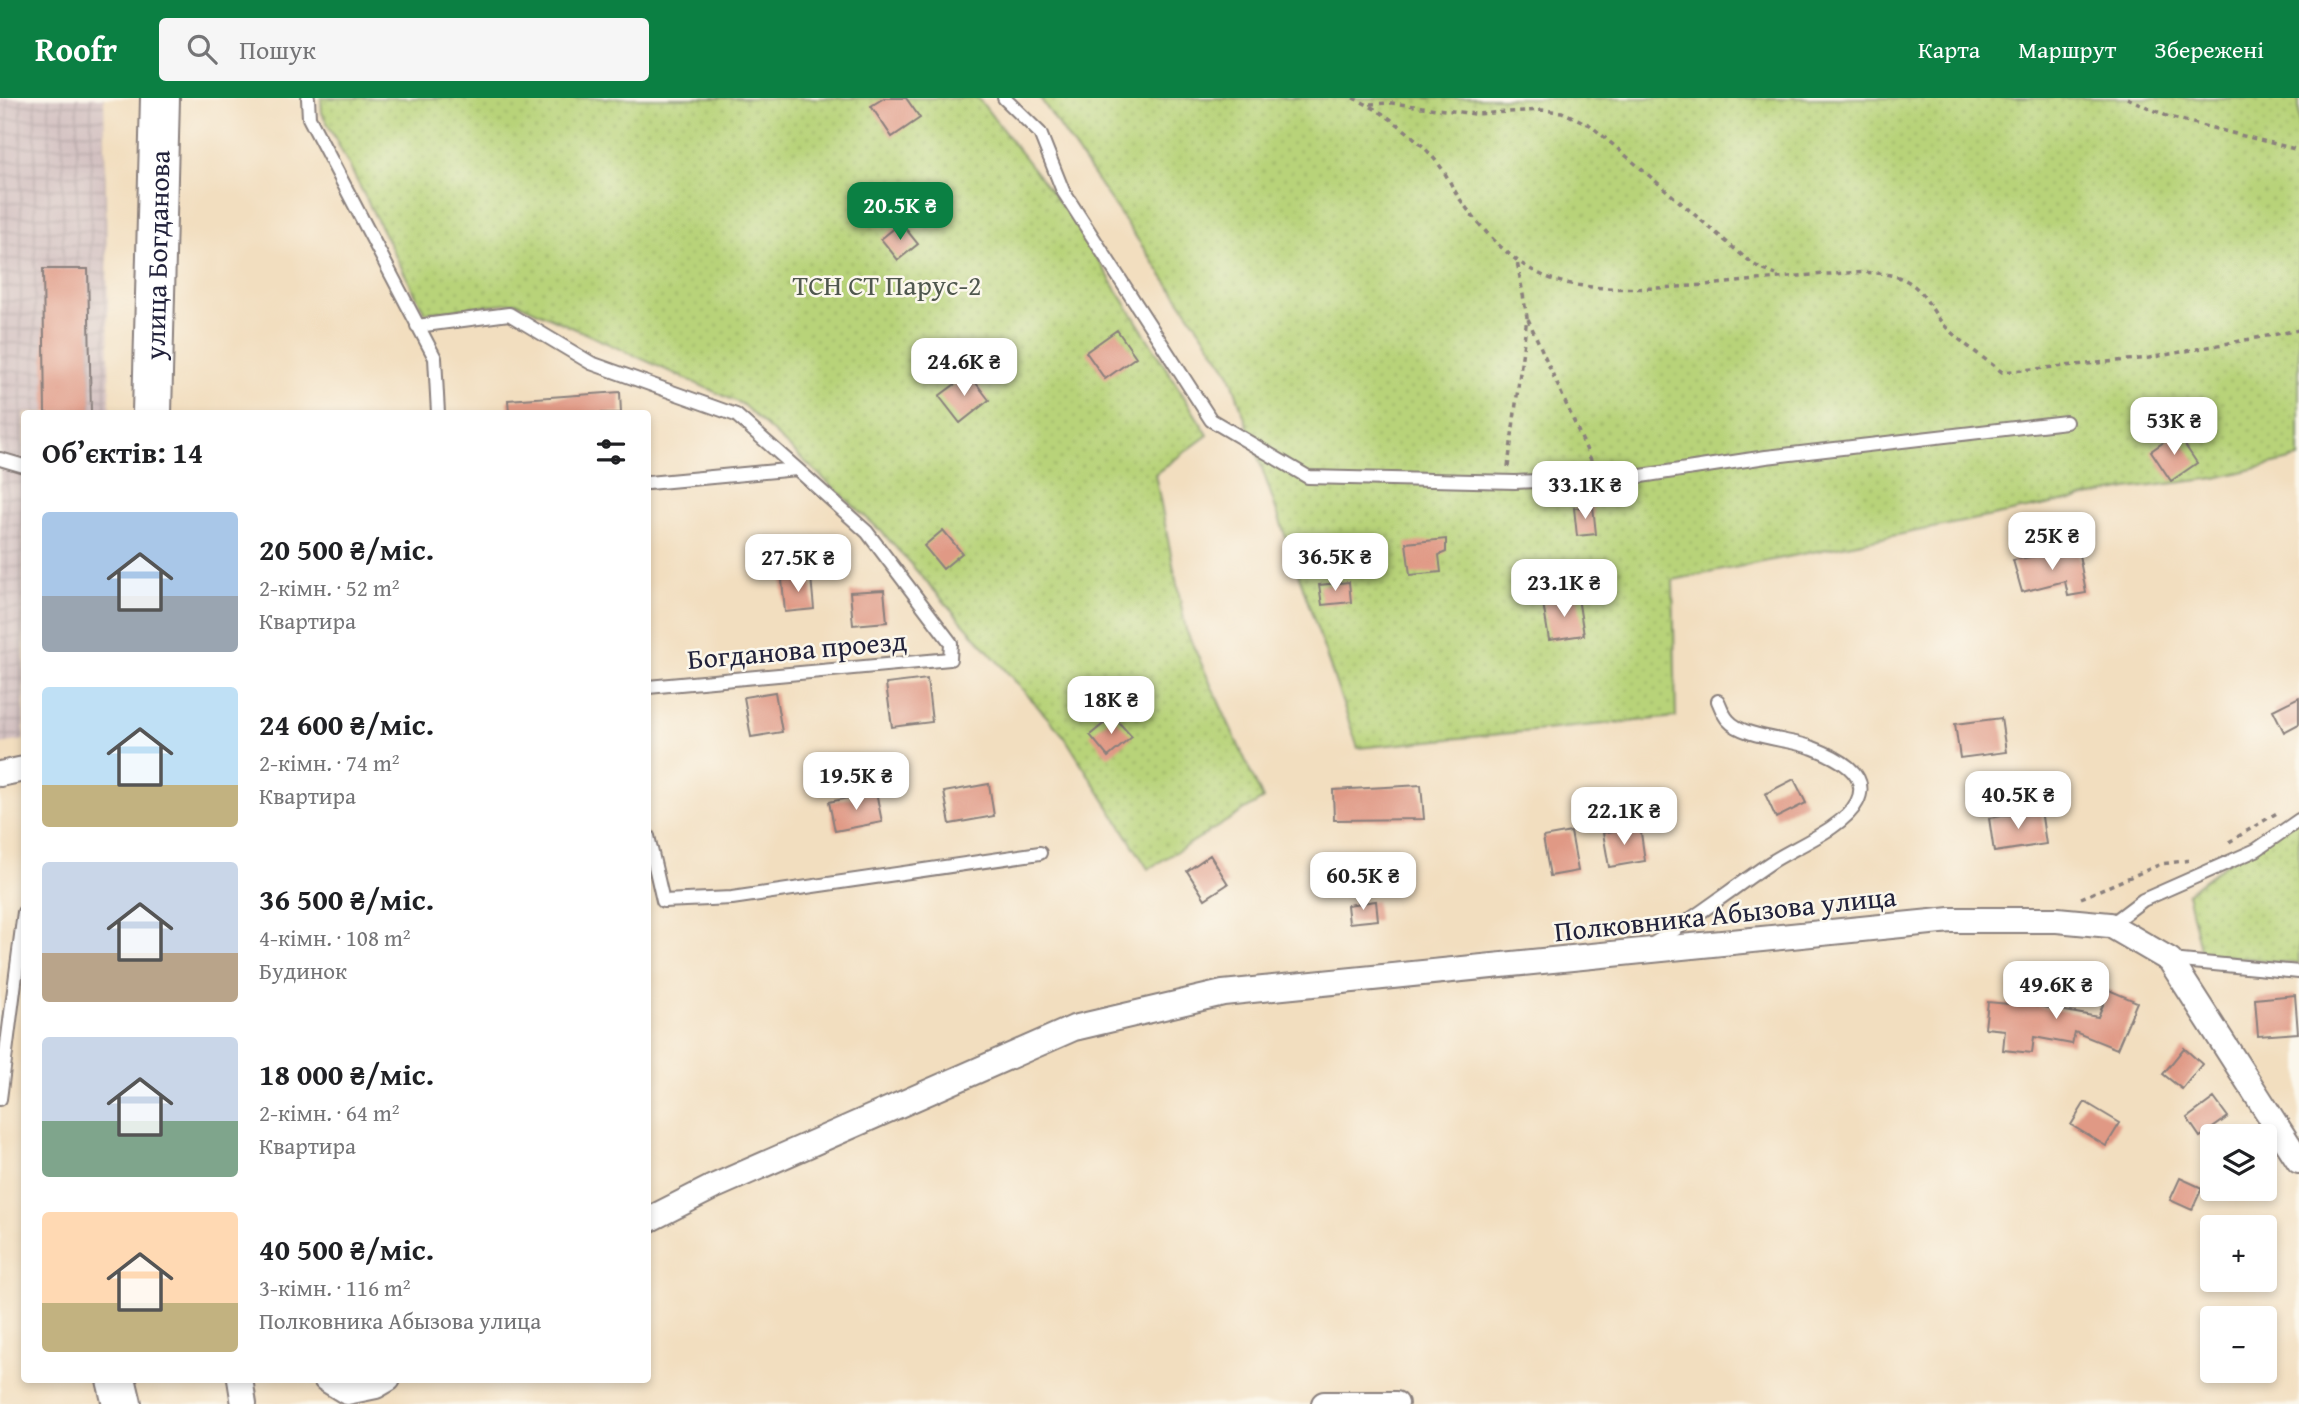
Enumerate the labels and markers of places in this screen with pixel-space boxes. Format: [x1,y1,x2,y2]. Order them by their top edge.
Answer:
pin: 20.5K ₴ [835,183,965,242]
pin: 24.6K ₴ [899,338,1029,398]
pin: 53K ₴ [2125,398,2223,457]
pin: 33.1K ₴ [1520,462,1650,521]
pin: 25K ₴ [2003,512,2101,572]
pin: 36.5K ₴ [1270,533,1400,593]
pin: 27.5K ₴ [733,534,863,594]
pin: 23.1K ₴ [1499,560,1629,619]
pin: 18K ₴ [1062,676,1160,736]
pin: 19.5K ₴ [791,752,921,812]
pin: 40.5K ₴ [1953,772,2083,831]
pin: 22.1K ₴ [1559,788,1689,847]
pin: 60.5K ₴ [1298,852,1428,912]
pin: 49.6K ₴ [1991,962,2121,1021]

